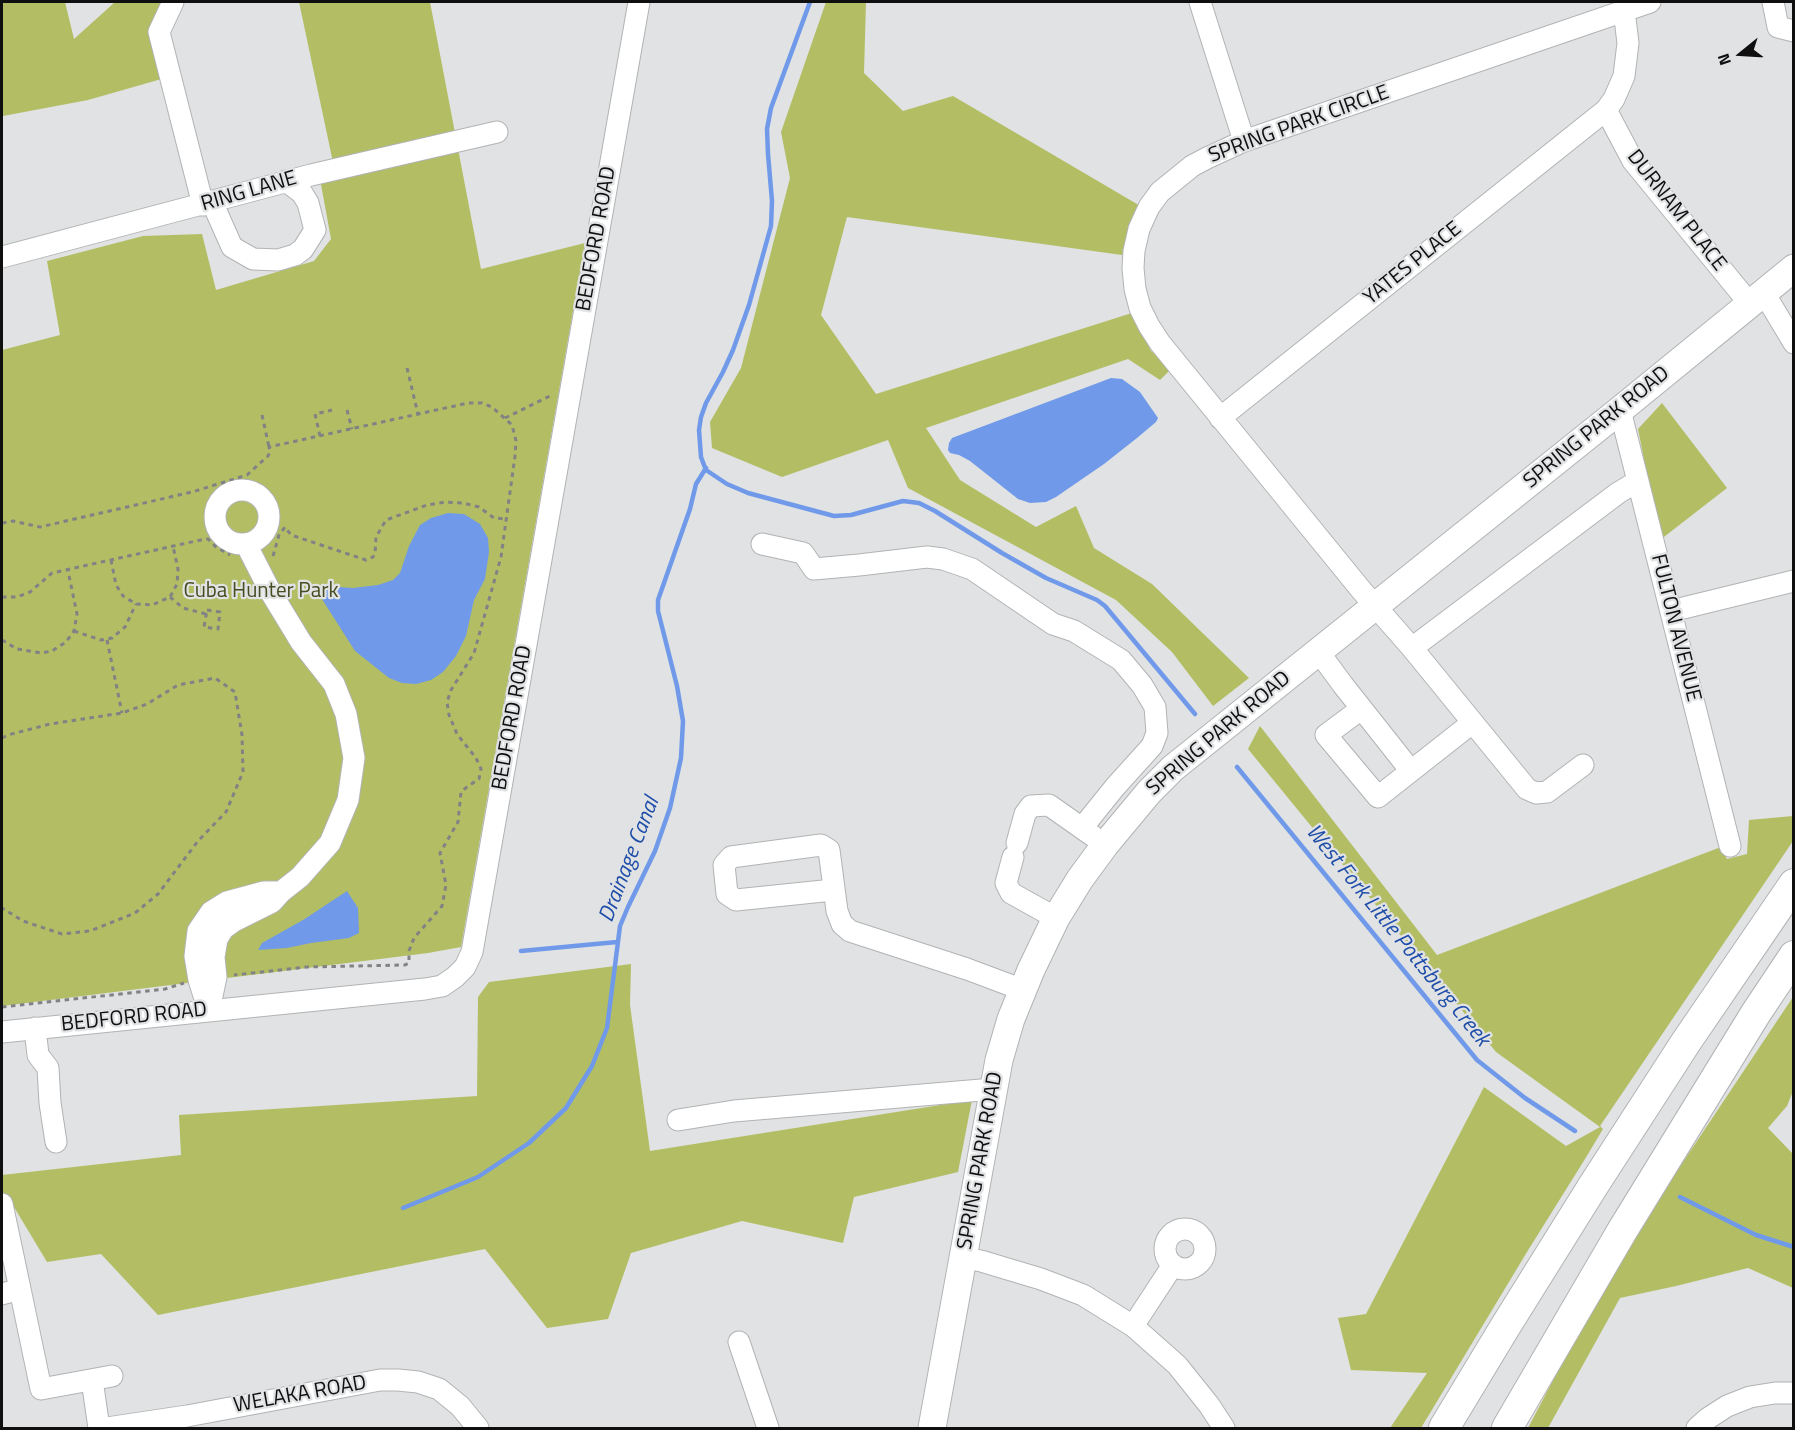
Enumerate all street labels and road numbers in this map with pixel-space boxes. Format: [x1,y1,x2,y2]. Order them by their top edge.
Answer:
street label: SPRING PARK CIRCLE [1205,81,1393,169]
street label: DURNAM PLACE [1621,145,1731,277]
street label: BEDFORD ROAD [572,165,622,313]
street label: RING LANE [198,166,300,218]
street label: YATES PLACE [1359,217,1467,311]
street label: SPRING PARK ROAD [1519,362,1675,494]
street label: FULTON AVENUE [1645,552,1705,704]
street label: BEDFORD ROAD [488,644,538,792]
street label: SPRING PARK ROAD [1142,666,1296,802]
street label: BEDFORD ROAD [60,998,208,1038]
street label: SPRING PARK ROAD [953,1070,1009,1252]
street label: WELAKA ROAD [232,1371,368,1419]

